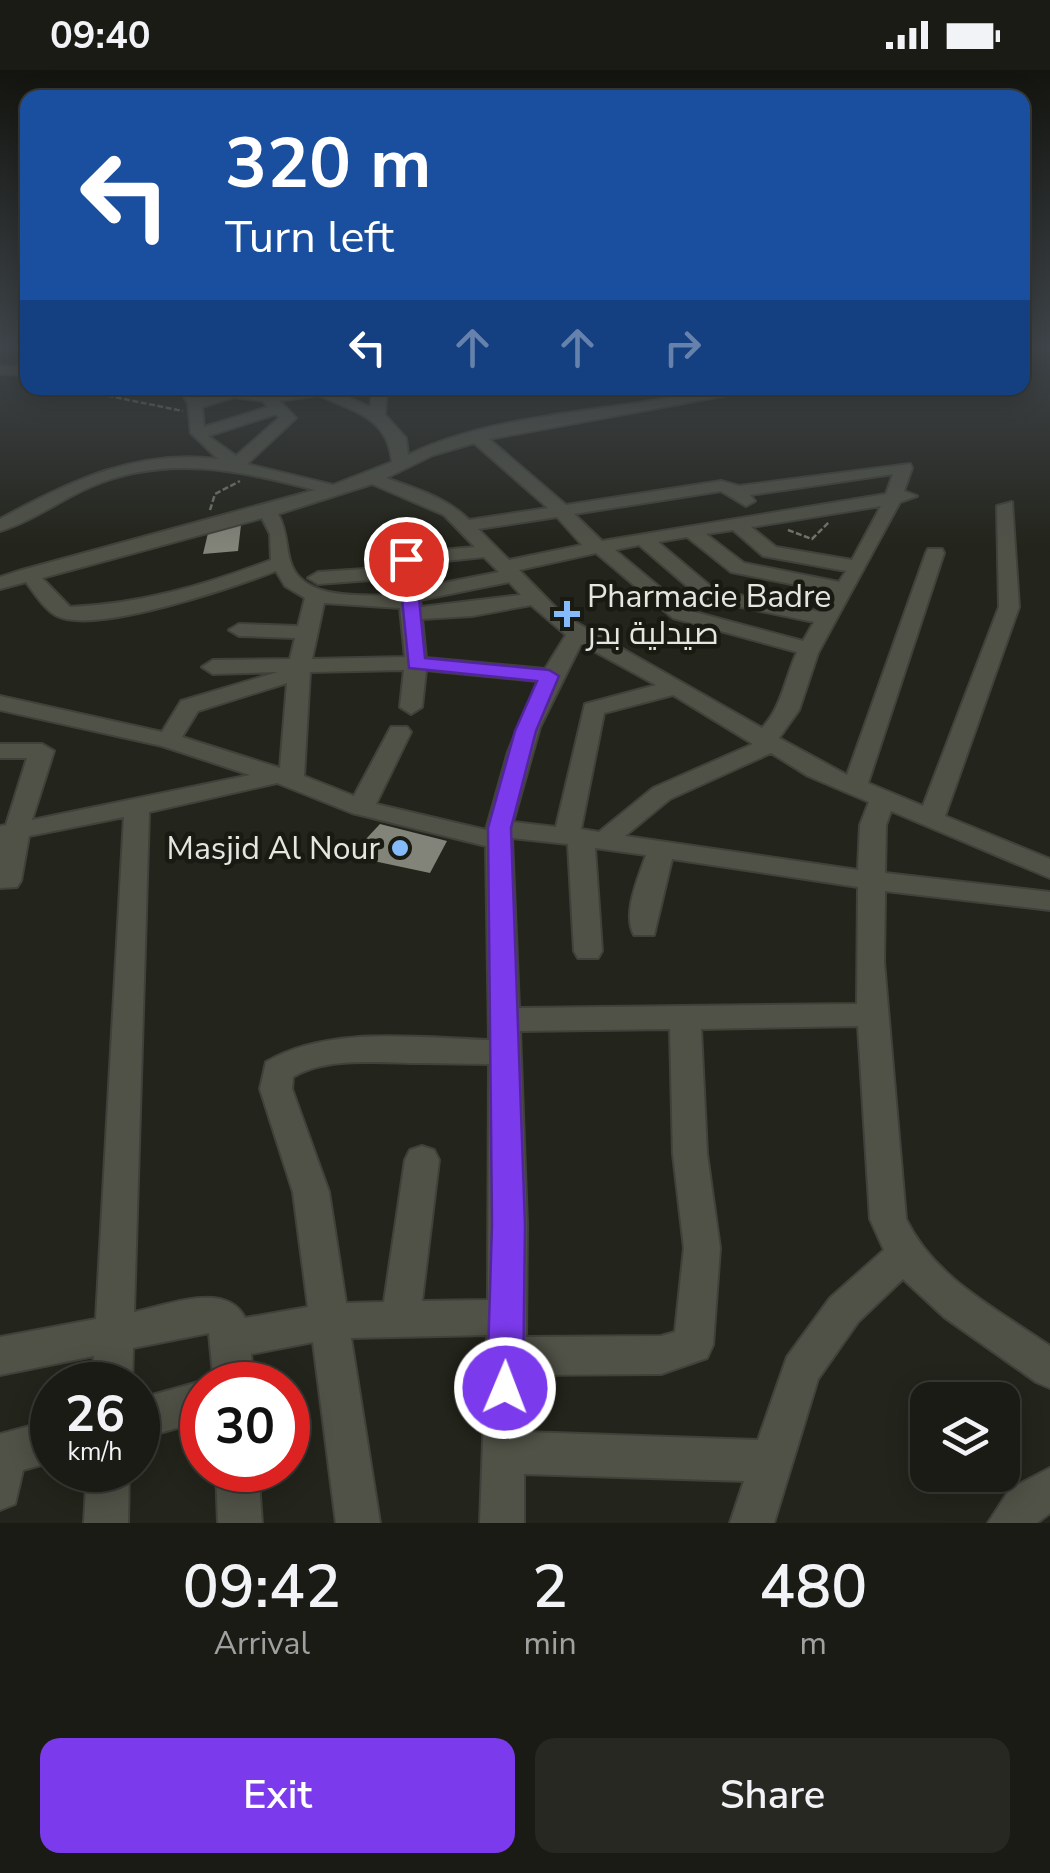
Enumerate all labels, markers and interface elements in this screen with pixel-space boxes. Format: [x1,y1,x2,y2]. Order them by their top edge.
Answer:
text: 09:40 [50,10,151,61]
text: 320 m [225,116,431,212]
icon: left [60,130,190,260]
text: Turn left [225,207,394,268]
icon: left [340,320,395,375]
icon: ahead [445,320,500,375]
icon: ahead [550,320,605,375]
icon: right [655,320,710,375]
pin [364,517,449,602]
icon: arrive [379,532,434,587]
place label: Pharmacie Badre صيدلية بدر [585,575,831,655]
marker: Pharmacie Badre صيدلية بدر [556,603,578,625]
place label: Masjid Al Nour [167,827,381,870]
marker: Masjid Al Nour [389,837,411,859]
position arrow [453,1336,557,1440]
speed limit sign: 30 [180,1362,310,1492]
text: 26 [65,1380,125,1449]
map controls [910,1382,1020,1492]
button: layers [910,1382,1020,1492]
text: km/h [67,1435,123,1469]
text: 09:42 [183,1546,341,1628]
text: 2 [532,1546,568,1628]
text: 480 [759,1546,867,1628]
text: Arrival [214,1622,310,1665]
text: min [524,1622,577,1665]
text: m [800,1622,827,1665]
button: Exit [40,1738,515,1853]
button: Share [535,1738,1010,1853]

